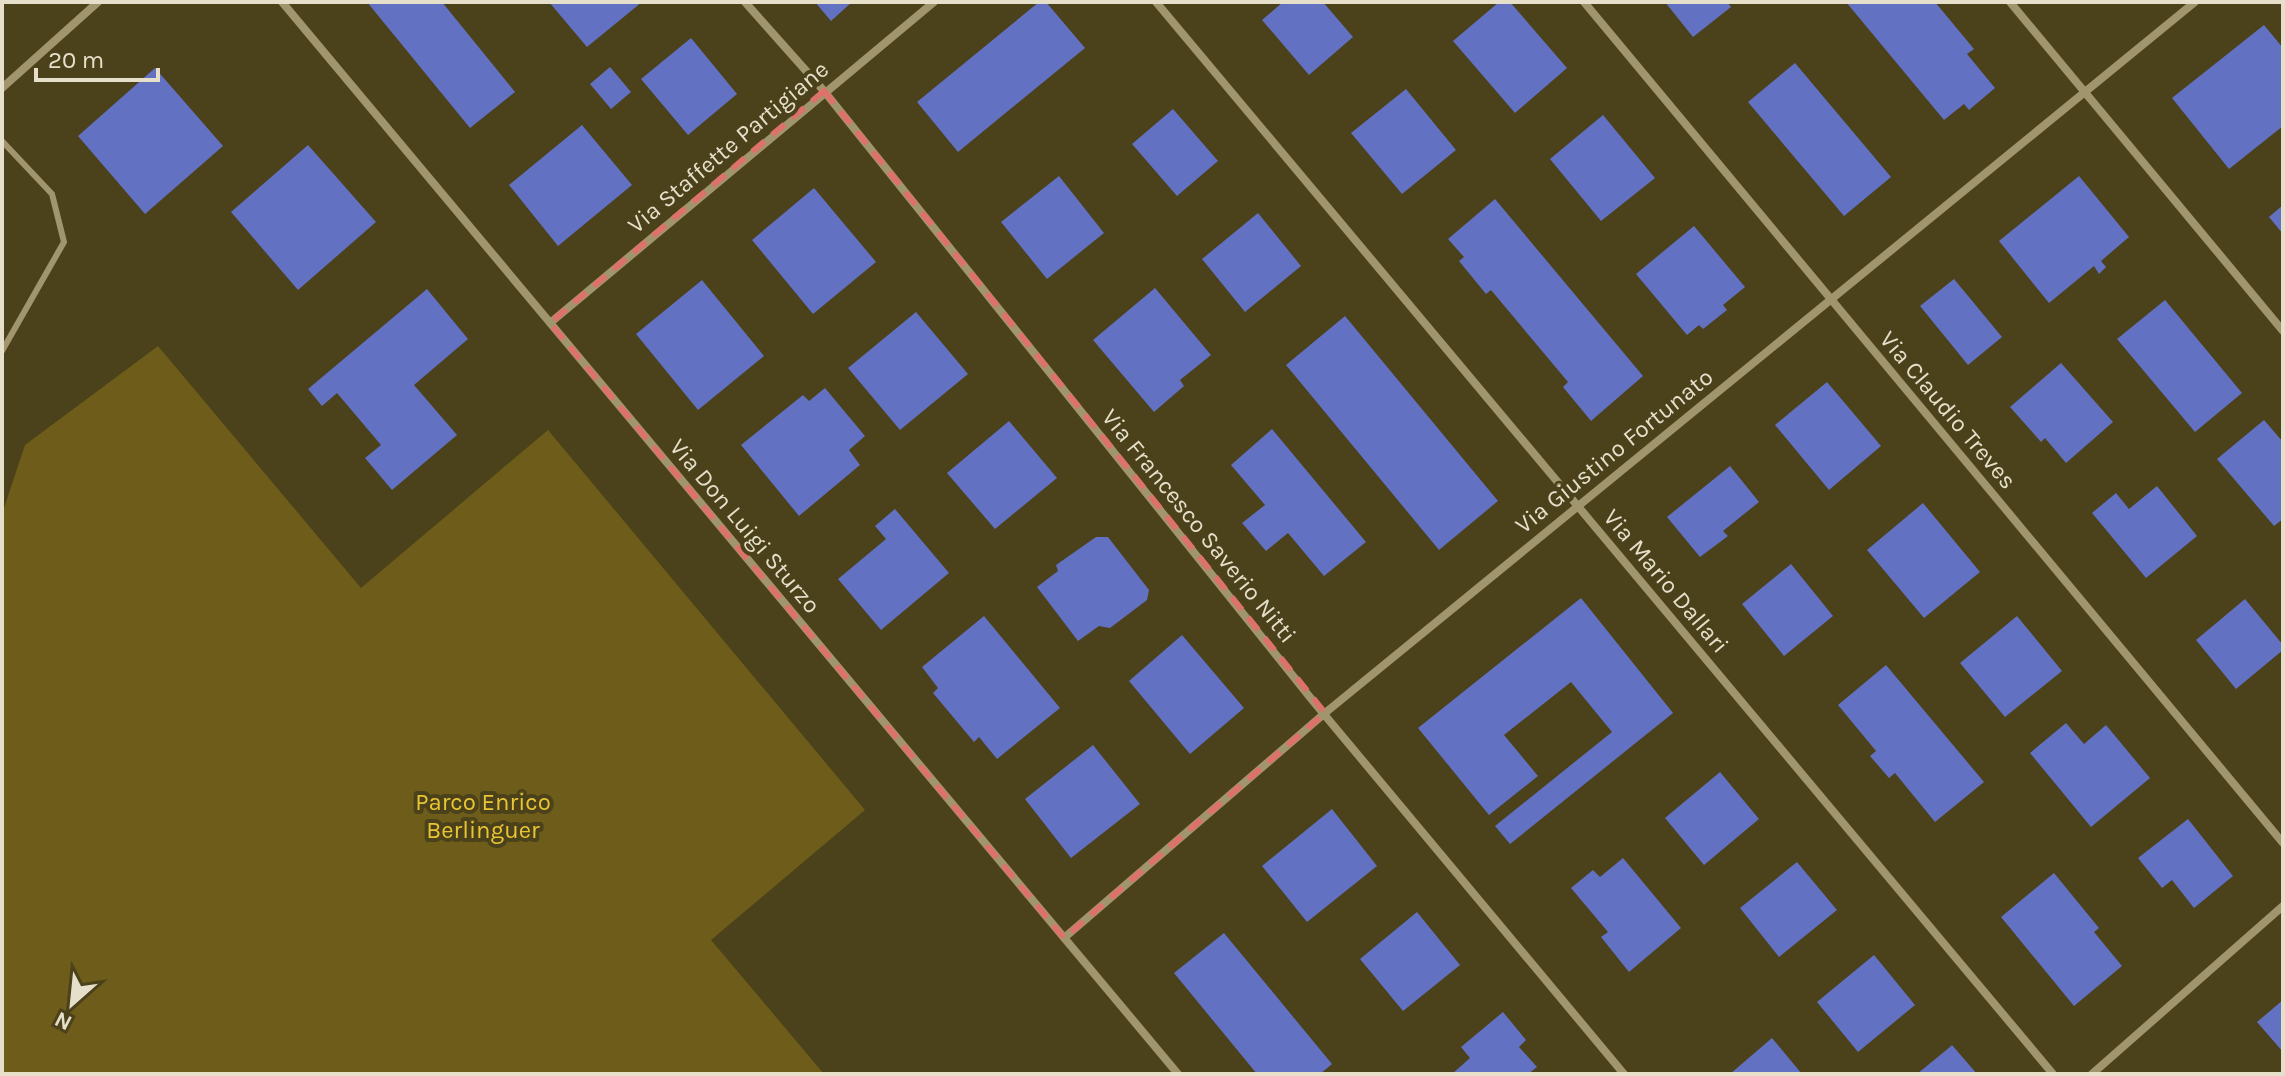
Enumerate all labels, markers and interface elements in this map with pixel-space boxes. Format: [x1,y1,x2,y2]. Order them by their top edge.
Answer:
scale bar [36,32,158,82]
text: 20 m [48,46,104,74]
street label: Via Staffette Partigiane [622,55,834,239]
street label: Via Claudio Treves [1874,325,2022,495]
street label: Via Giustino Fortunato [1510,363,1718,539]
street label: Via Francesco Saverio Nitti [1096,404,1302,648]
street label: Via Don Luigi Sturzo [664,433,826,619]
street label: Via Mario Dallari [1598,503,1734,659]
park label: Parco Enrico Berlinguer [415,788,551,844]
north arrow [32,964,112,1044]
text: N [50,1006,76,1036]

